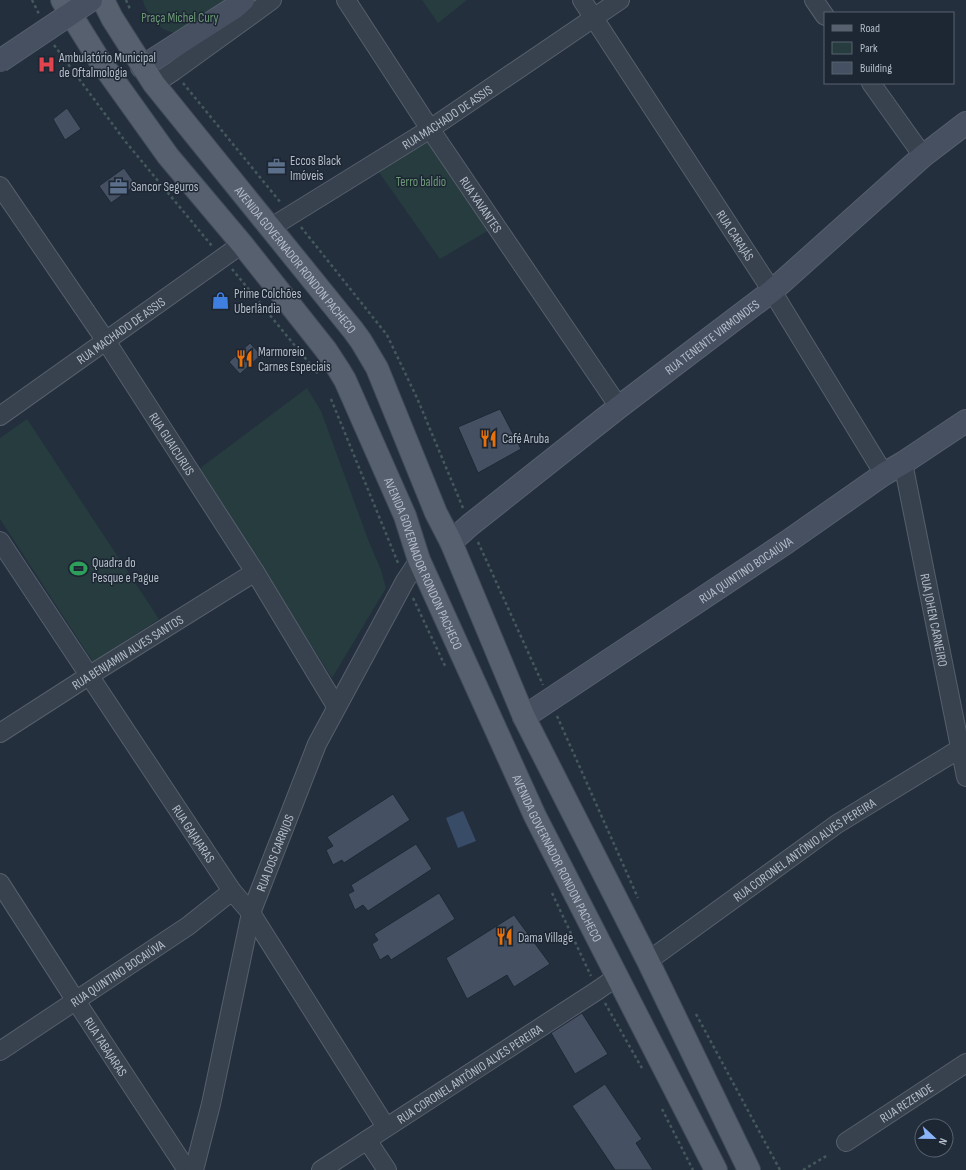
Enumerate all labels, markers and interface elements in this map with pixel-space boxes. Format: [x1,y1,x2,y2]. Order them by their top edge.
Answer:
park label: Praça Michel Cury [141,10,219,26]
legend [824,12,954,84]
text: Road [860,21,880,36]
text: Park [860,41,878,56]
place label: Ambulatório Municipal de Oftalmologia [58,50,156,81]
hospital icon: Ambulatório Municipal de Oftalmologia [36,54,56,74]
text: Building [860,61,892,76]
street label: RUA MACHADO DE ASSIS [399,82,496,153]
place label: Eccos Black Imóveis [290,153,341,184]
office icon: Eccos Black Imóveis [267,157,287,177]
park label: Terro baldio [396,174,446,190]
street label: RUA XAVANTES [456,174,505,236]
office icon: Sancor Seguros [108,176,128,196]
place label: Sancor Seguros [131,179,199,195]
street label: AVENIDA GOVERNADOR RONDON PACHECO [230,182,359,337]
street label: RUA CARAJÁS [712,207,757,265]
place label: Prime Colchões Uberlândia [234,286,302,317]
shop icon: Prime Colchões Uberlândia [211,290,231,310]
street label: RUA MACHADO DE ASSIS [74,294,169,368]
street label: RUA TENENTE VIRMONDES [662,296,763,378]
place label: Marmoreio Carnes Especiais [258,344,331,375]
restaurant icon: Marmoreio Carnes Especiais [235,348,255,368]
street label: RUA GUAICURUS [145,410,198,479]
restaurant icon: Café Aruba [479,428,499,448]
place label: Café Aruba [502,431,549,447]
street label: AVENIDA GOVERNADOR RONDON PACHECO [380,474,465,652]
street label: RUA QUINTINO BOCAIÚVA [696,533,796,607]
place label: Quadra do Pesque e Pague [92,555,159,586]
sports icon: Quadra do Pesque e Pague [69,559,89,579]
street label: RUA JOHEN CARNEIRO [916,572,951,668]
street label: RUA BENJAMIN ALVES SANTOS [69,612,187,694]
street label: AVENIDA GOVERNADOR RONDON PACHECO [508,771,605,945]
street label: RUA CORONEL ANTÔNIO ALVES PEREIRA [730,795,879,906]
street label: RUA GAJAJARAS [168,802,218,866]
street label: RUA DOS CARRIJOS [253,812,298,894]
restaurant icon: Dama Village [495,927,515,947]
place label: Dama Village [518,930,573,946]
street label: RUA QUINTINO BOCAIÚVA [68,937,168,1011]
street label: RUA TABAJARAS [80,1015,130,1080]
street label: RUA CORONEL ANTÔNIO ALVES PEREIRA [394,1021,546,1127]
street label: RUA REZENDE [877,1080,936,1127]
north arrow [914,1118,954,1158]
text: N [936,1136,950,1147]

